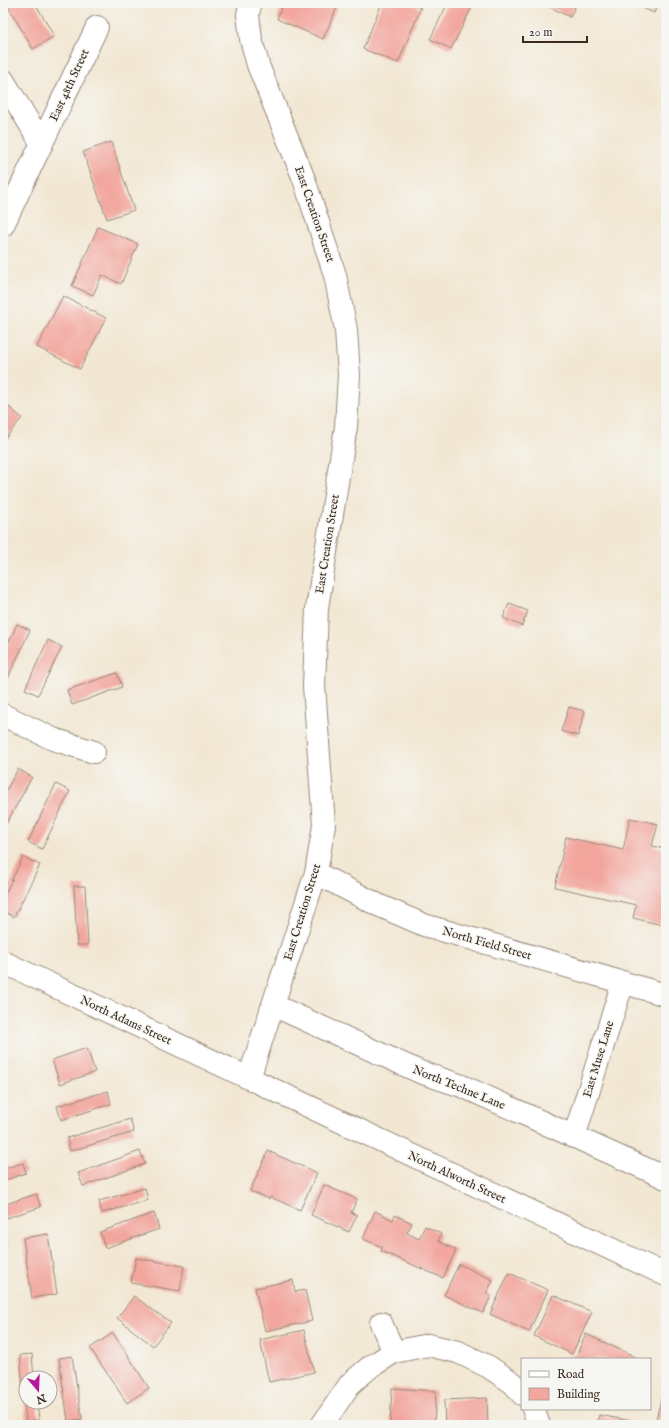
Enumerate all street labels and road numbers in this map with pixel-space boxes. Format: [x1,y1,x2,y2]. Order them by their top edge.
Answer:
street label: East 48th Street [46,47,93,124]
street label: East Creation Street [291,164,338,264]
street label: East Creation Street [312,493,343,595]
street label: East Creation Street [281,862,324,962]
street label: North Field Street [440,924,533,963]
street label: North Adams Street [77,993,174,1048]
street label: East Muse Lane [580,1018,617,1099]
street label: North Techne Lane [410,1062,508,1113]
street label: North Alworth Street [405,1148,508,1207]

